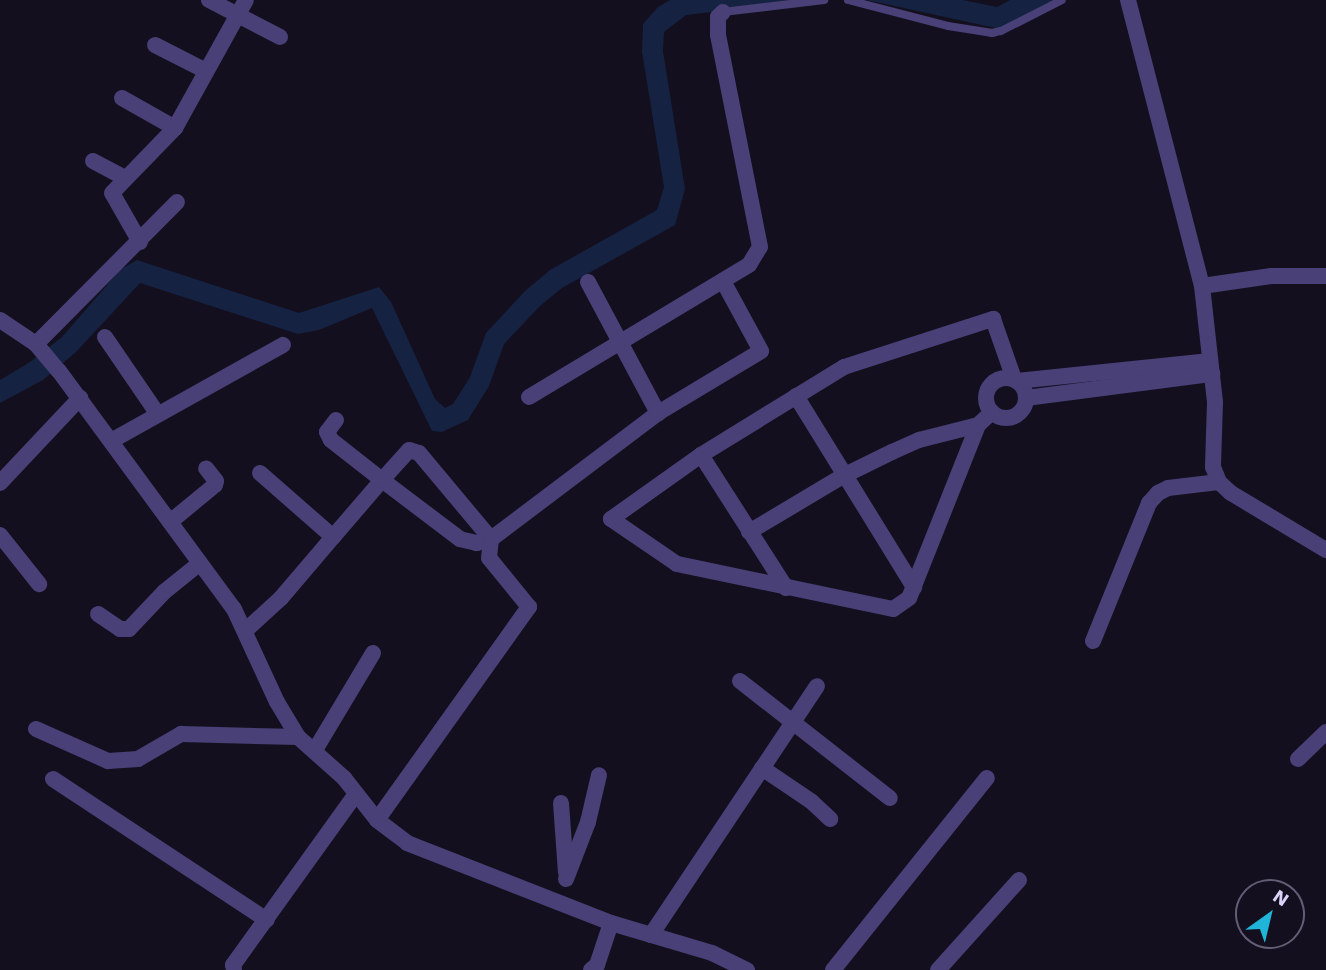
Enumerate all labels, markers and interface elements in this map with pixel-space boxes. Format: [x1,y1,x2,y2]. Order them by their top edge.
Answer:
north arrow [1235,879,1305,949]
text: N [1269,884,1293,911]

